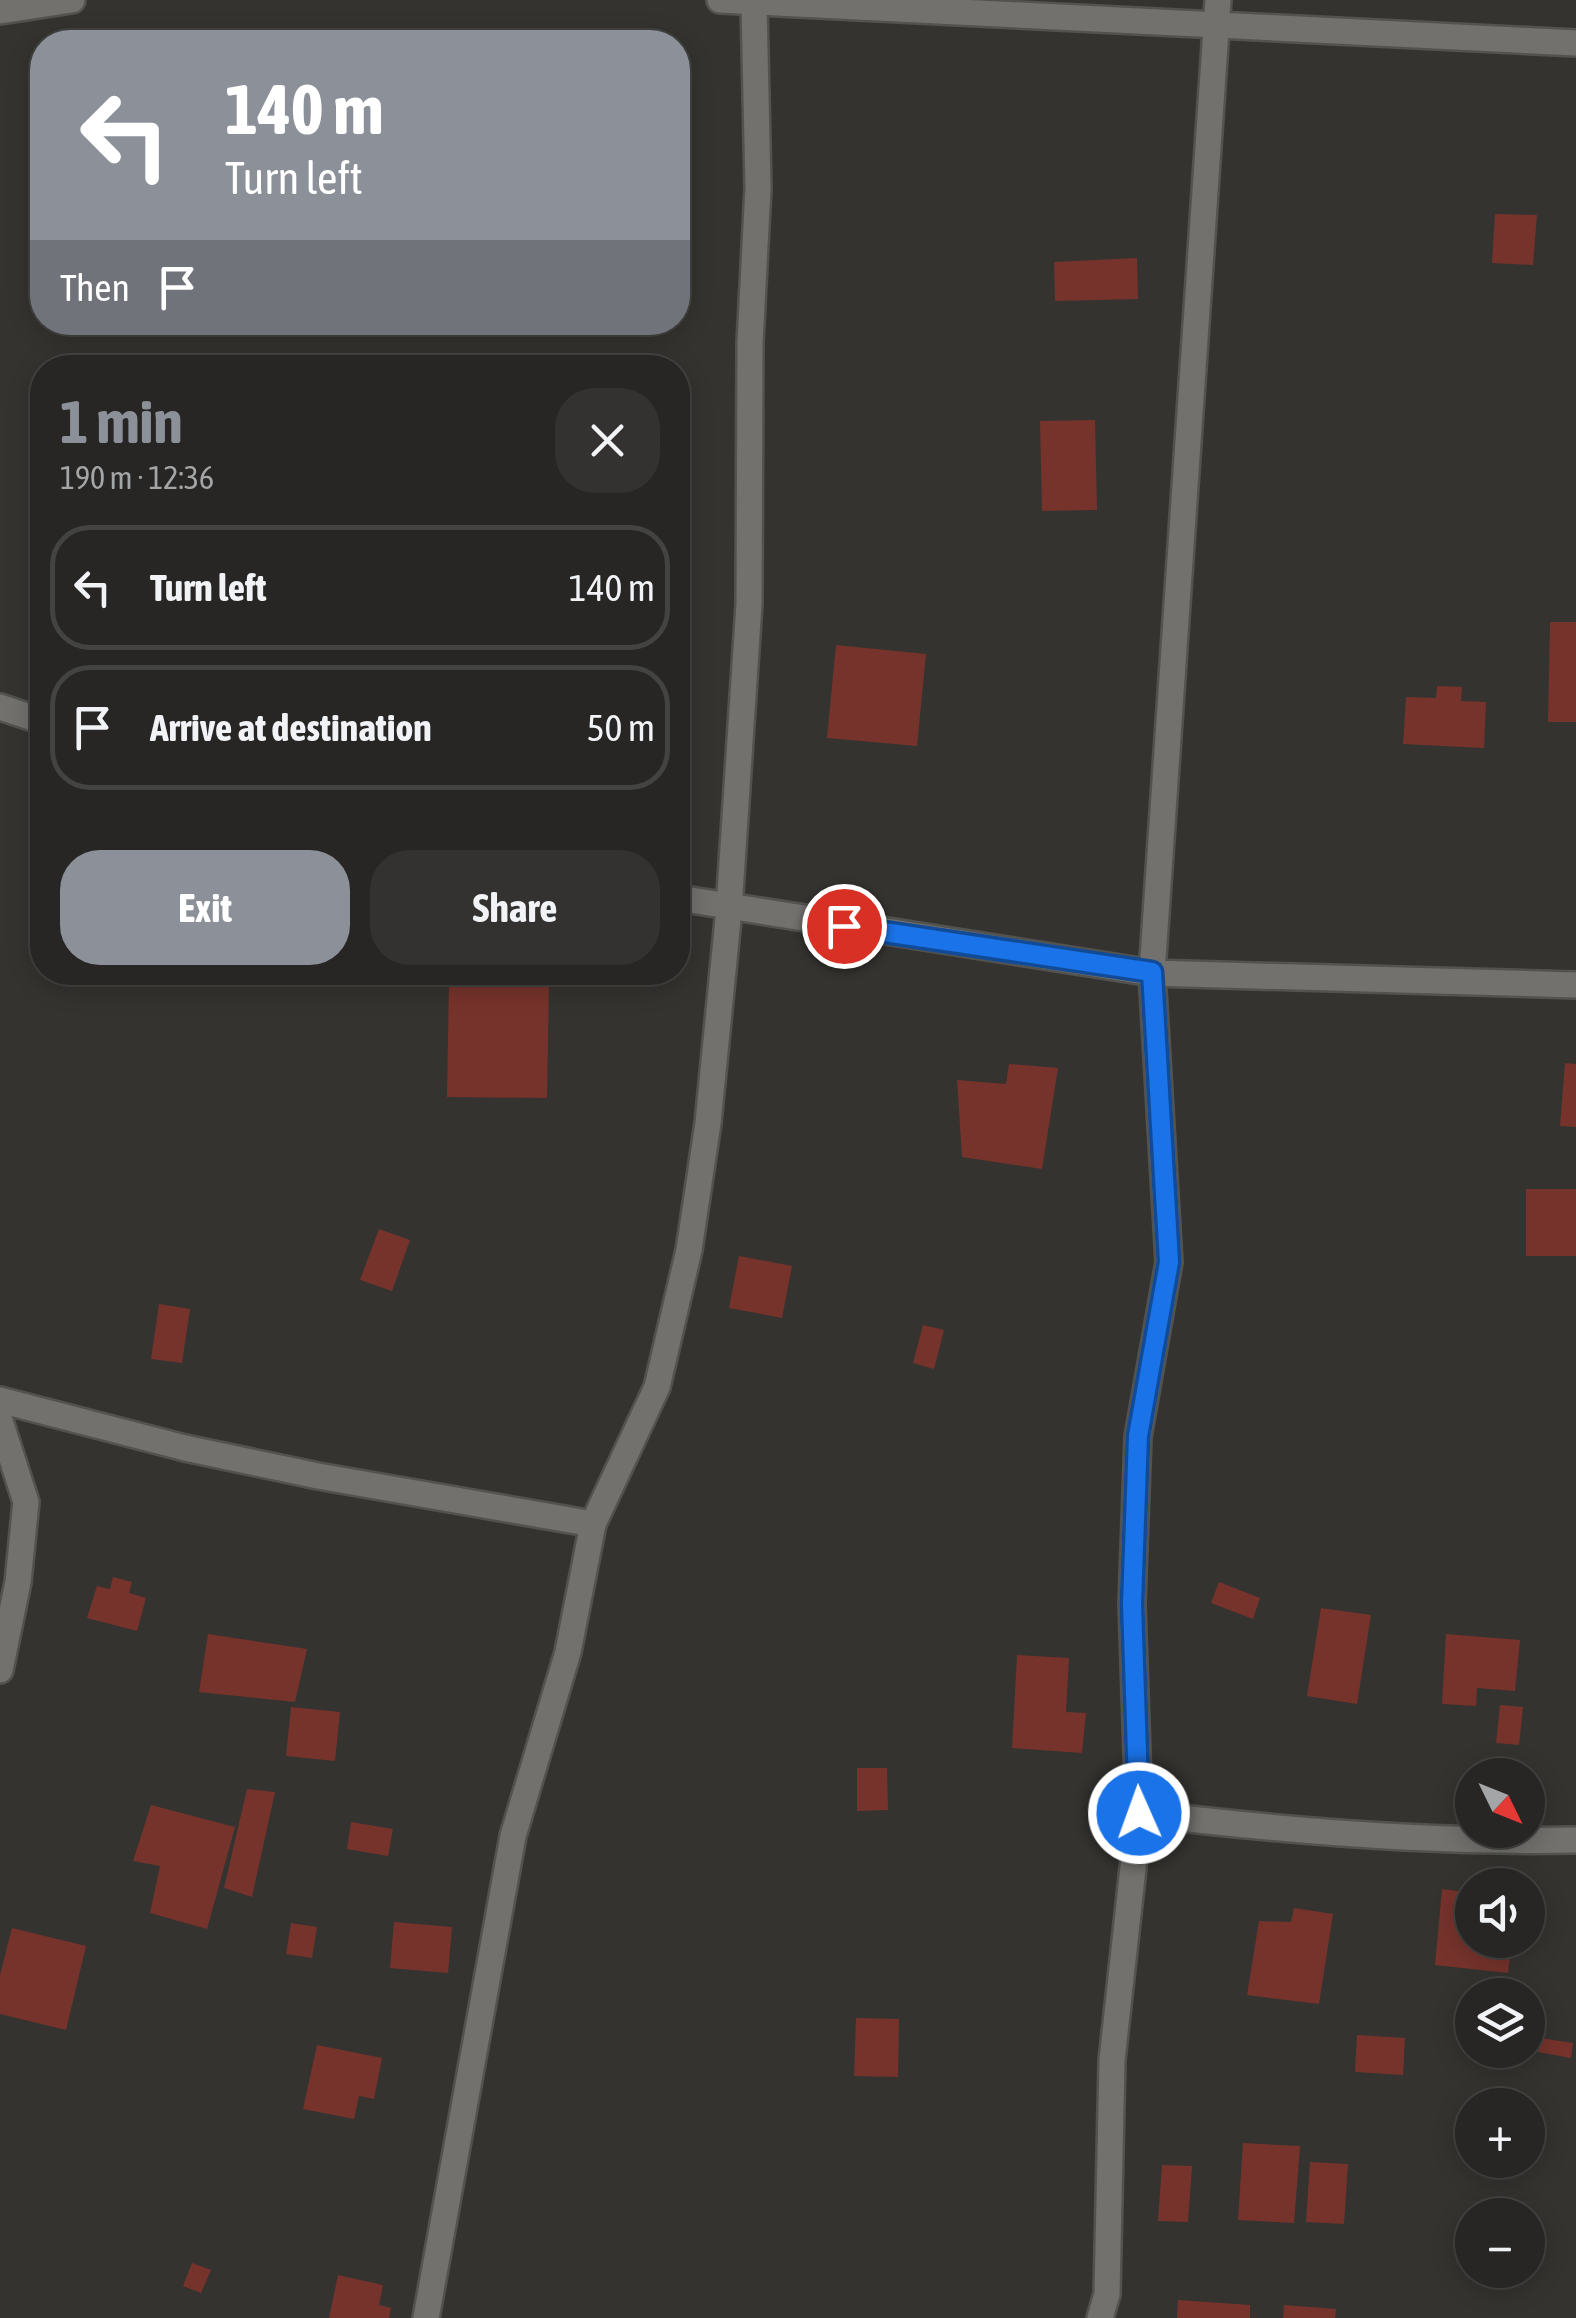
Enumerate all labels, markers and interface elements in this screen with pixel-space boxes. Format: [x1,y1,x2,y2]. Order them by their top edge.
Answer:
text: 140 m [225,69,384,149]
icon: left [60,70,190,200]
text: Turn left [225,152,363,204]
icon: arrive [150,260,205,315]
text: Then [60,266,130,309]
text: 1 min [60,387,183,456]
button: close [555,388,660,493]
text: 190 m · 12:36 [60,459,214,496]
icon: left [65,560,120,615]
text: Turn left [150,566,266,609]
text: 140 m [569,566,655,609]
icon: arrive [65,700,120,755]
text: Arrive at destination [150,706,432,749]
text: 50 m [587,706,655,749]
button: Exit [60,850,350,965]
button: Share [370,850,660,965]
pin [802,884,887,969]
icon: arrive [817,899,872,954]
north arrow [1455,1758,1545,1848]
map controls [1455,1758,1545,2288]
position arrow [1087,1761,1191,1865]
button: sound [1455,1868,1545,1958]
button: layers [1455,1978,1545,2068]
button: + [1455,2088,1545,2178]
button: − [1455,2198,1545,2288]

